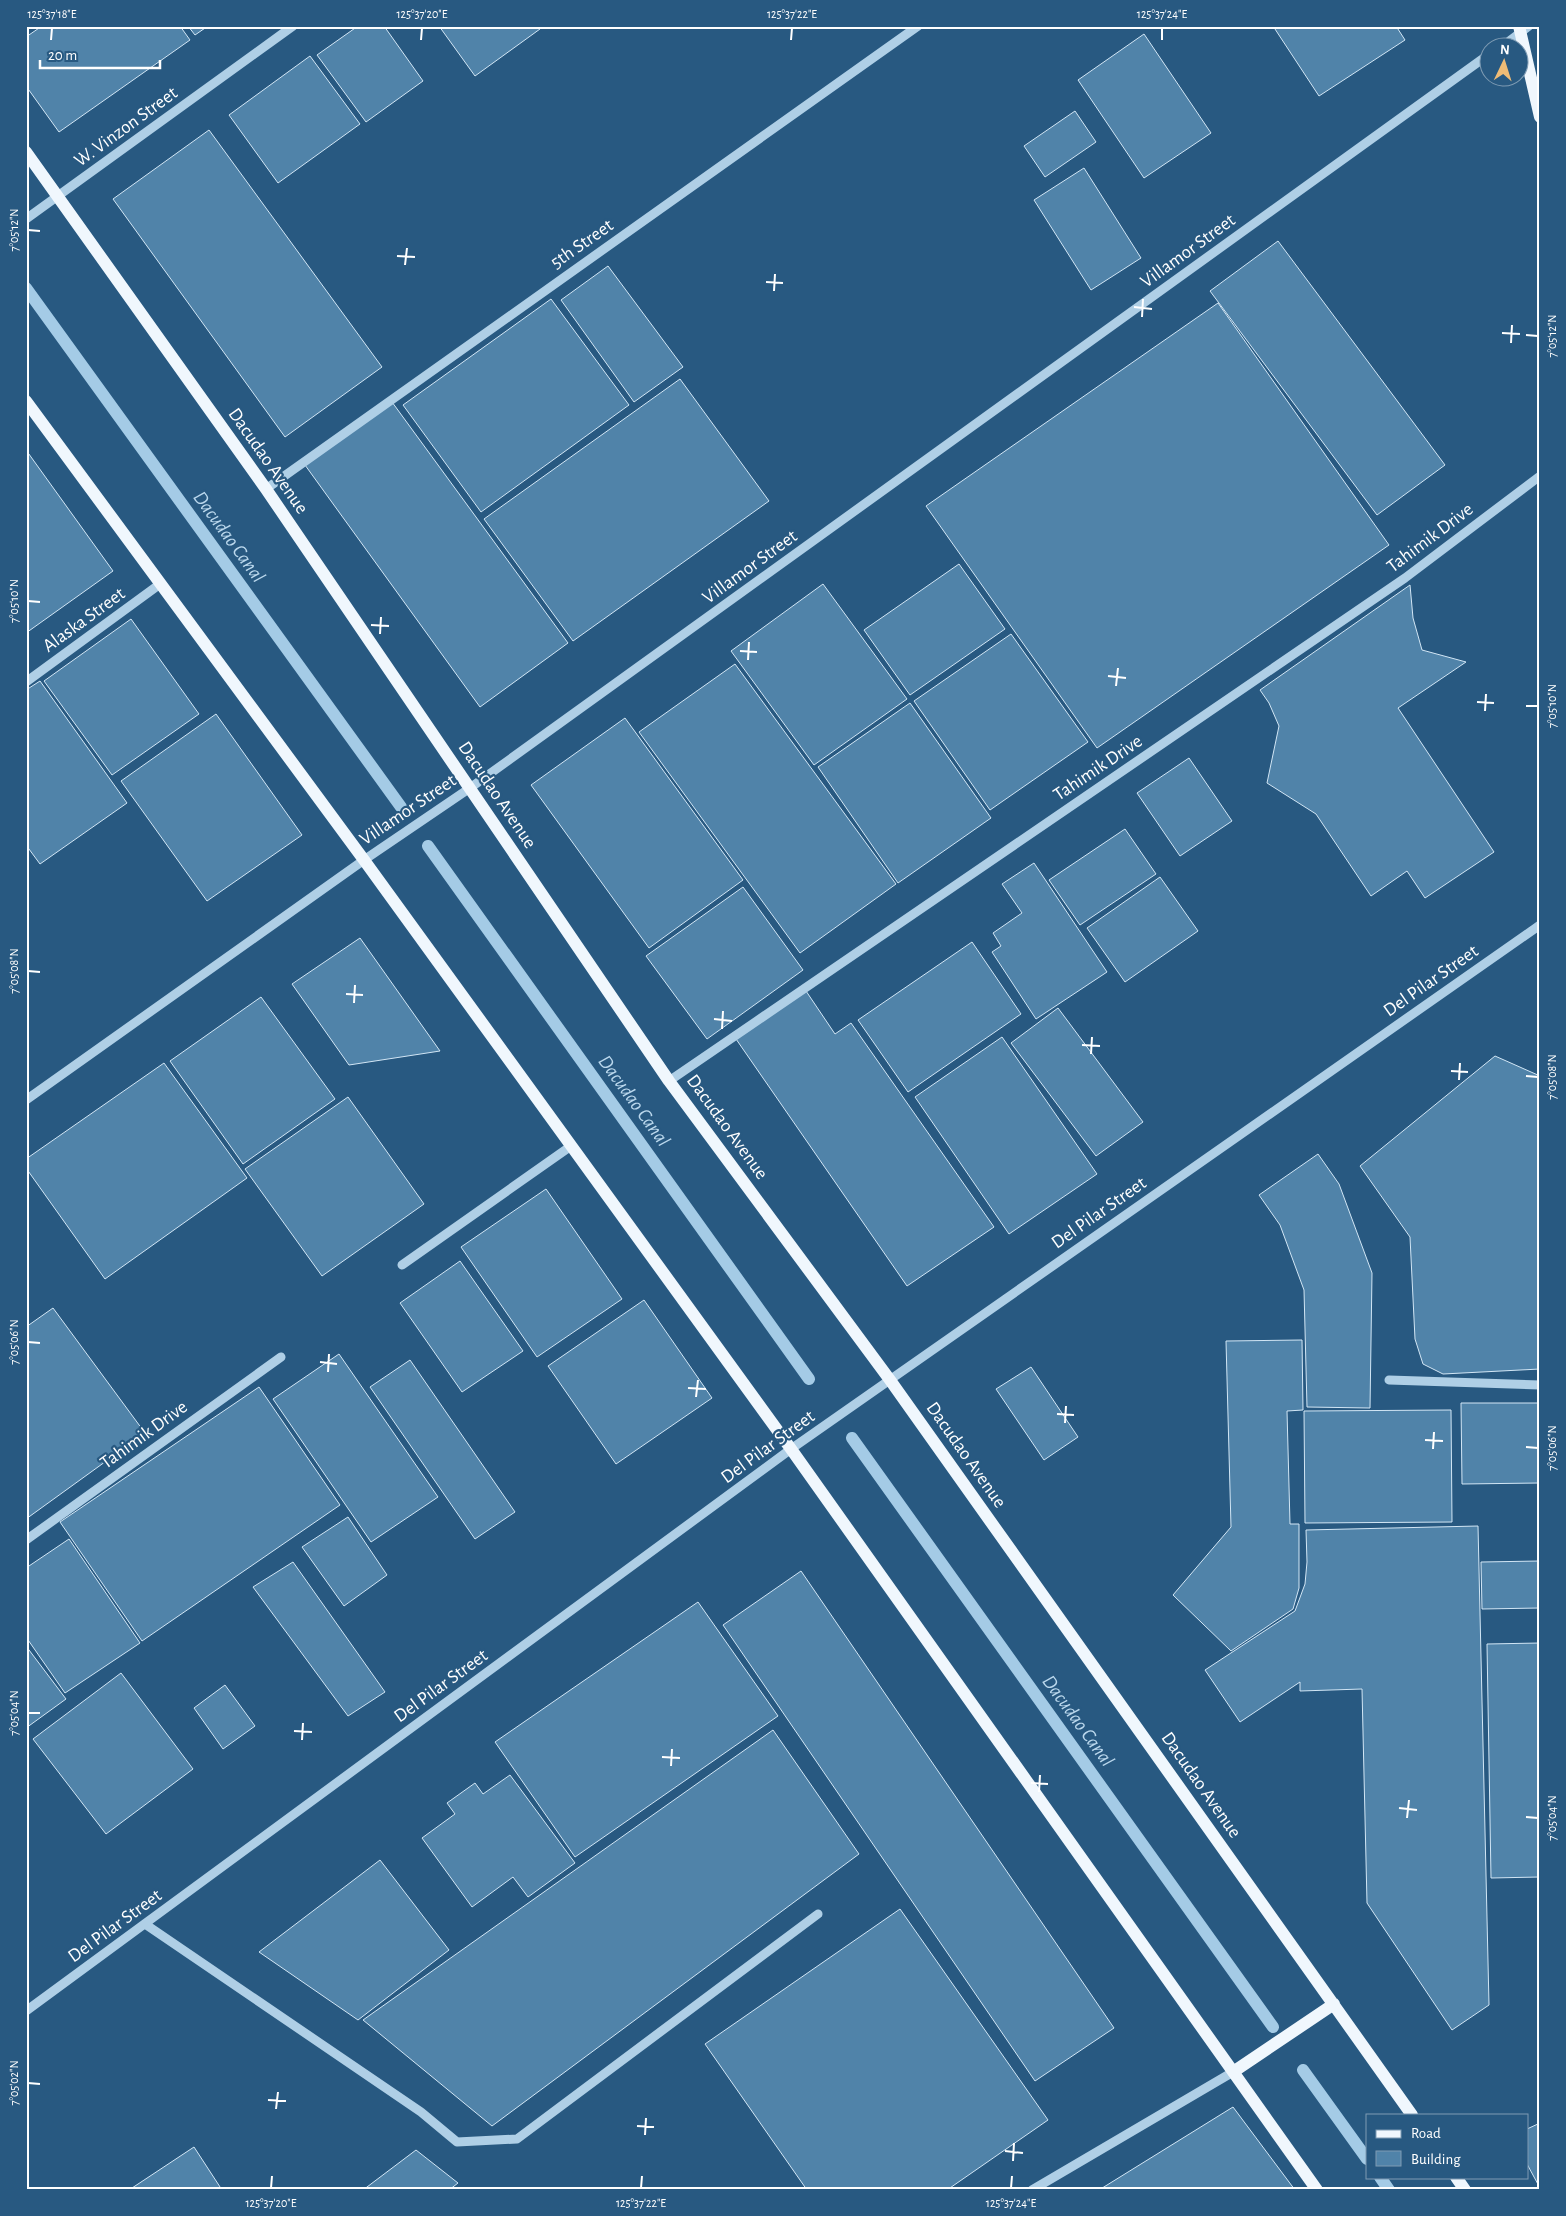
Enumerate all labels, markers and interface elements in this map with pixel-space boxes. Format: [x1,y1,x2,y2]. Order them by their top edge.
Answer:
text: 125°37'18"E [27,8,77,20]
text: 125°37'20"E [396,8,448,20]
text: 125°37'22"E [767,8,817,20]
text: 125°37'24"E [1137,8,1187,20]
scale bar [40,38,160,70]
north arrow [1478,38,1528,88]
text: N [1499,43,1510,57]
text: 20 m [48,48,77,63]
street label: W. Vinzon Street [71,83,181,171]
text: 7°05'12"N [8,208,20,252]
street label: Villamor Street [1137,211,1239,291]
street label: 5th Street [547,216,617,272]
text: 7°05'12"N [1546,314,1558,358]
street label: Dacudao Avenue [225,405,311,517]
water label: Dacudao Canal [189,488,269,586]
street label: Tahimik Drive [1383,500,1477,576]
street label: Villamor Street [699,527,801,607]
text: 7°05'10"N [8,579,20,623]
street label: Alaska Street [39,584,129,656]
text: 7°05'10"N [1546,684,1558,728]
street label: Tahimik Drive [1050,731,1146,805]
street label: Dacudao Avenue [454,738,540,852]
street label: Villamor Street [356,771,460,849]
street label: Del Pilar Street [1380,941,1482,1021]
text: 7°05'08"N [8,948,20,994]
water label: Dacudao Canal [594,1052,674,1150]
text: 7°05'08"N [1546,1054,1558,1100]
street label: Dacudao Avenue [683,1071,771,1183]
street label: Del Pilar Street [1048,1173,1150,1253]
text: 7°05'06"N [8,1319,20,1365]
street label: Tahimik Drive [97,1397,191,1473]
street label: Dacudao Avenue [923,1399,1009,1511]
street label: Del Pilar Street [718,1407,818,1487]
text: 7°05'06"N [1546,1425,1558,1471]
street label: Del Pilar Street [391,1646,491,1726]
water label: Dacudao Canal [1038,1672,1118,1770]
text: 7°05'04"N [8,1690,20,1736]
street label: Dacudao Avenue [1158,1729,1244,1841]
text: 7°05'04"N [1546,1795,1558,1841]
street label: Del Pilar Street [65,1886,165,1966]
text: 7°05'02"N [8,2060,20,2106]
legend [1366,2114,1528,2178]
text: Road [1411,2126,1441,2141]
text: Building [1411,2152,1461,2167]
text: 125°37'20"E [245,2197,297,2209]
text: 125°37'22"E [616,2197,666,2209]
text: 125°37'24"E [986,2197,1036,2209]

